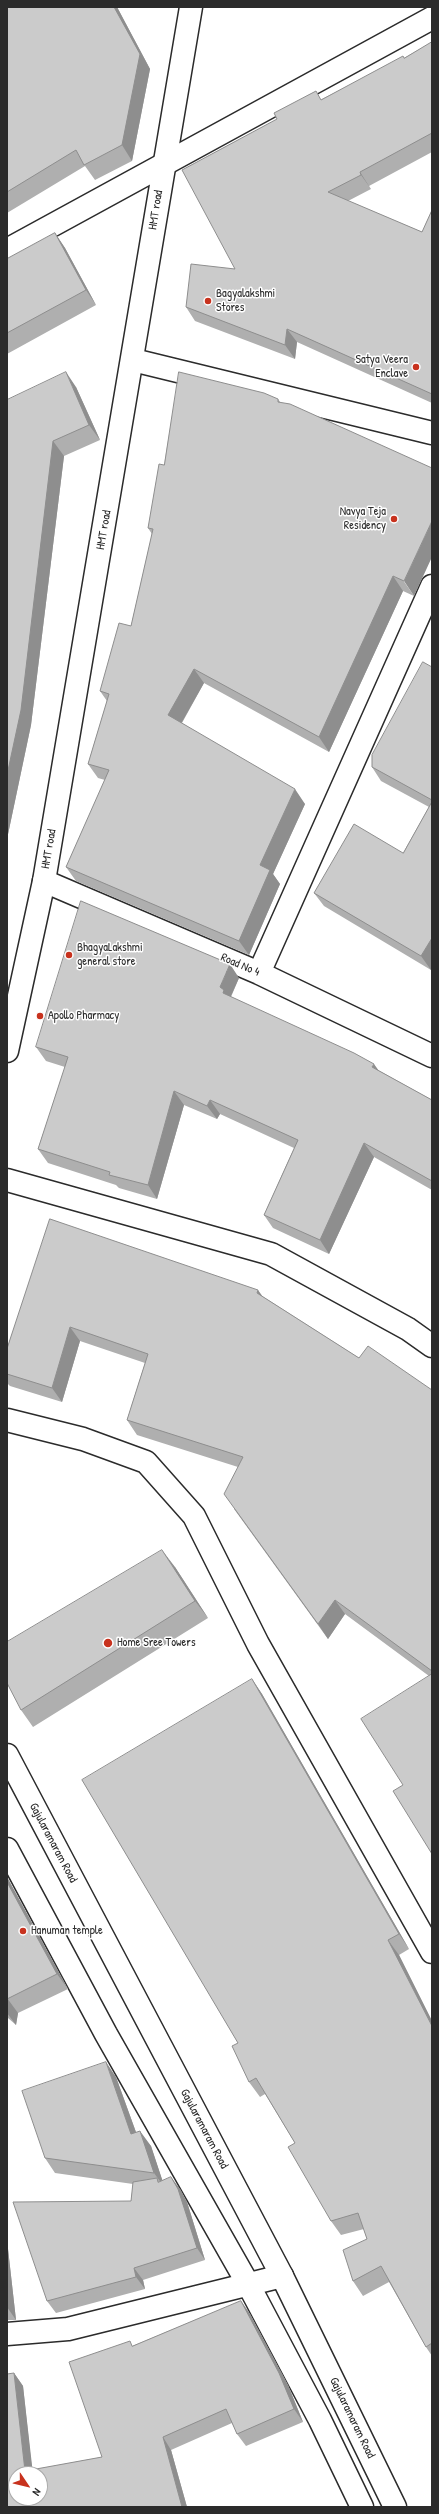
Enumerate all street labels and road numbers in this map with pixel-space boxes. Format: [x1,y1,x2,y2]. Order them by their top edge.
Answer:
street label: HMT road [146,189,166,231]
street label: HMT road [93,509,115,551]
street label: HMT road [38,828,60,870]
street label: Road No 4 [218,950,262,980]
street label: Gajularamaram Road [26,1801,80,1885]
street label: Gajularamaram Road [177,2087,231,2171]
street label: Gajularamaram Road [326,2375,378,2461]

